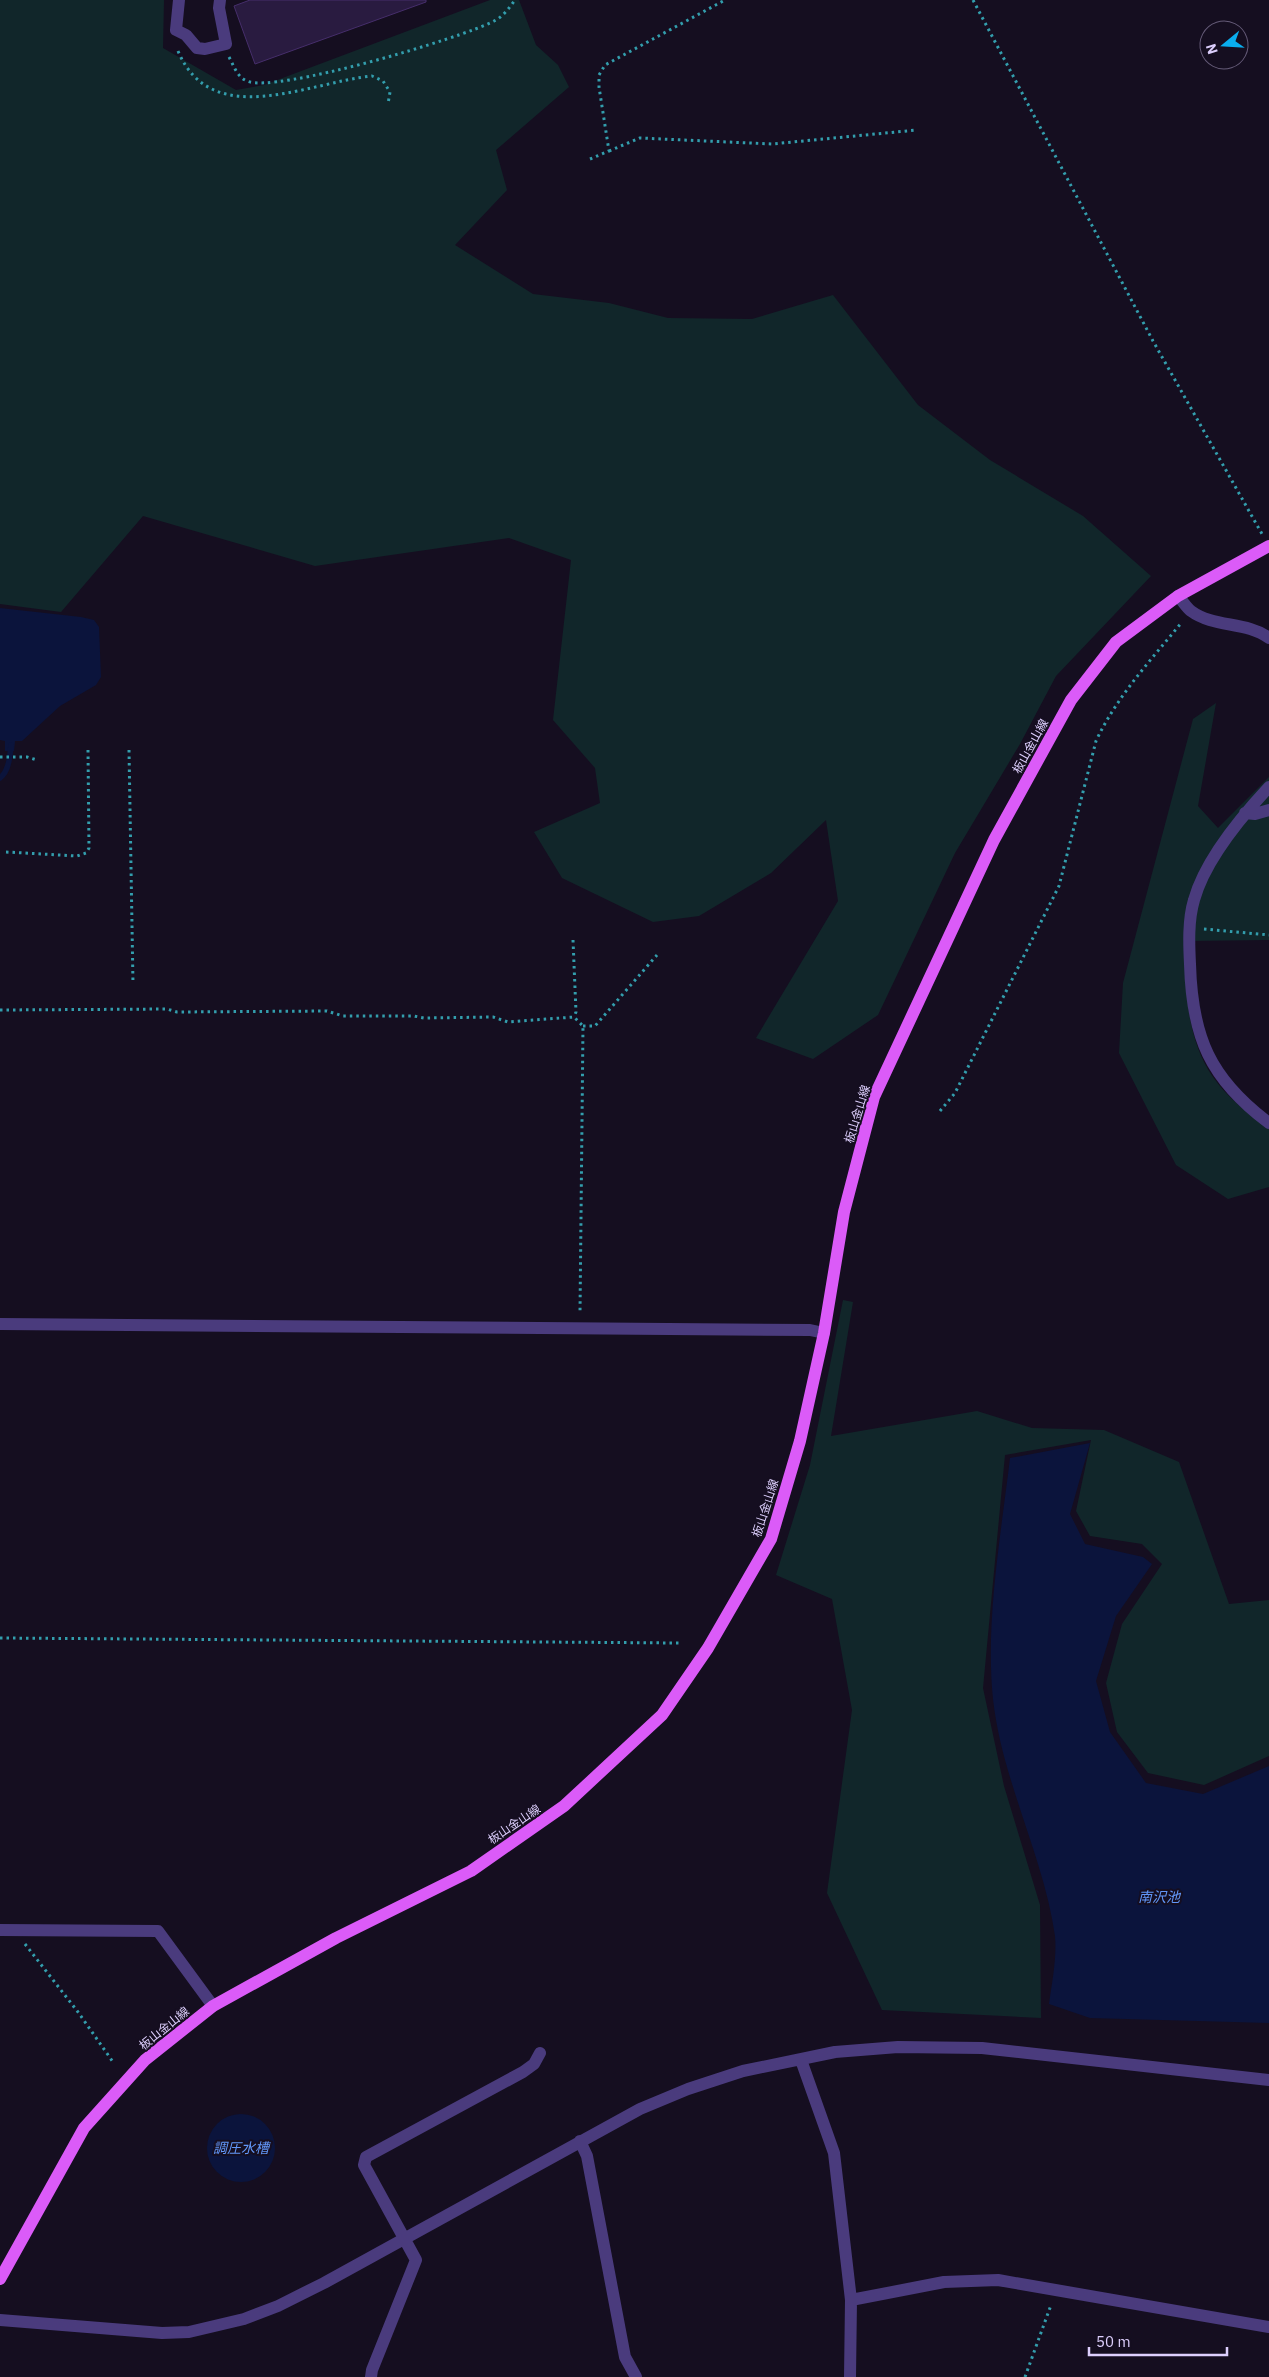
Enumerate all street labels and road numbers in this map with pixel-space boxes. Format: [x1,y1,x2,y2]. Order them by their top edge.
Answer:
street label: 板山金山線 [1009,716,1051,776]
street label: 板山金山線 [841,1083,873,1145]
street label: 板山金山線 [749,1477,781,1539]
street label: 板山金山線 [485,1801,543,1847]
street label: 板山金山線 [136,2003,192,2053]

